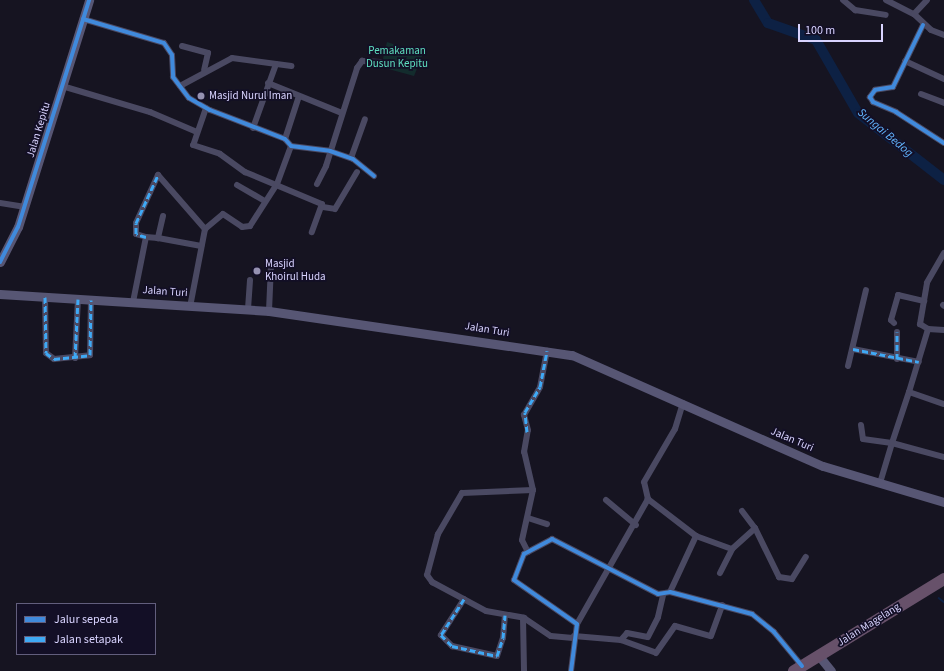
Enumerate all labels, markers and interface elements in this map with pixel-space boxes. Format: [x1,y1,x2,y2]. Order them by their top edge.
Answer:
scale bar [800,16,885,42]
text: 100 m [805,22,835,39]
park label: Pemakaman Dusun Kepitu [366,45,428,71]
place label: Masjid Nurul Iman [209,89,292,103]
marker: Masjid Nurul Iman [196,91,206,101]
street label: Jalan Kepitu [24,101,54,159]
water label: Sungai Bedog [854,106,916,160]
place label: Masjid Khoirul Huda [265,258,326,284]
marker: Masjid Khoirul Huda [252,266,262,276]
street label: Jalan Turi [142,284,188,300]
street label: Jalan Turi [464,320,510,340]
street label: Jalan Turi [769,425,815,455]
street label: Jalan Magelang [835,600,903,650]
legend [16,603,156,655]
text: Jalur sepeda [54,611,118,628]
text: Jalan setapak [54,631,123,648]

